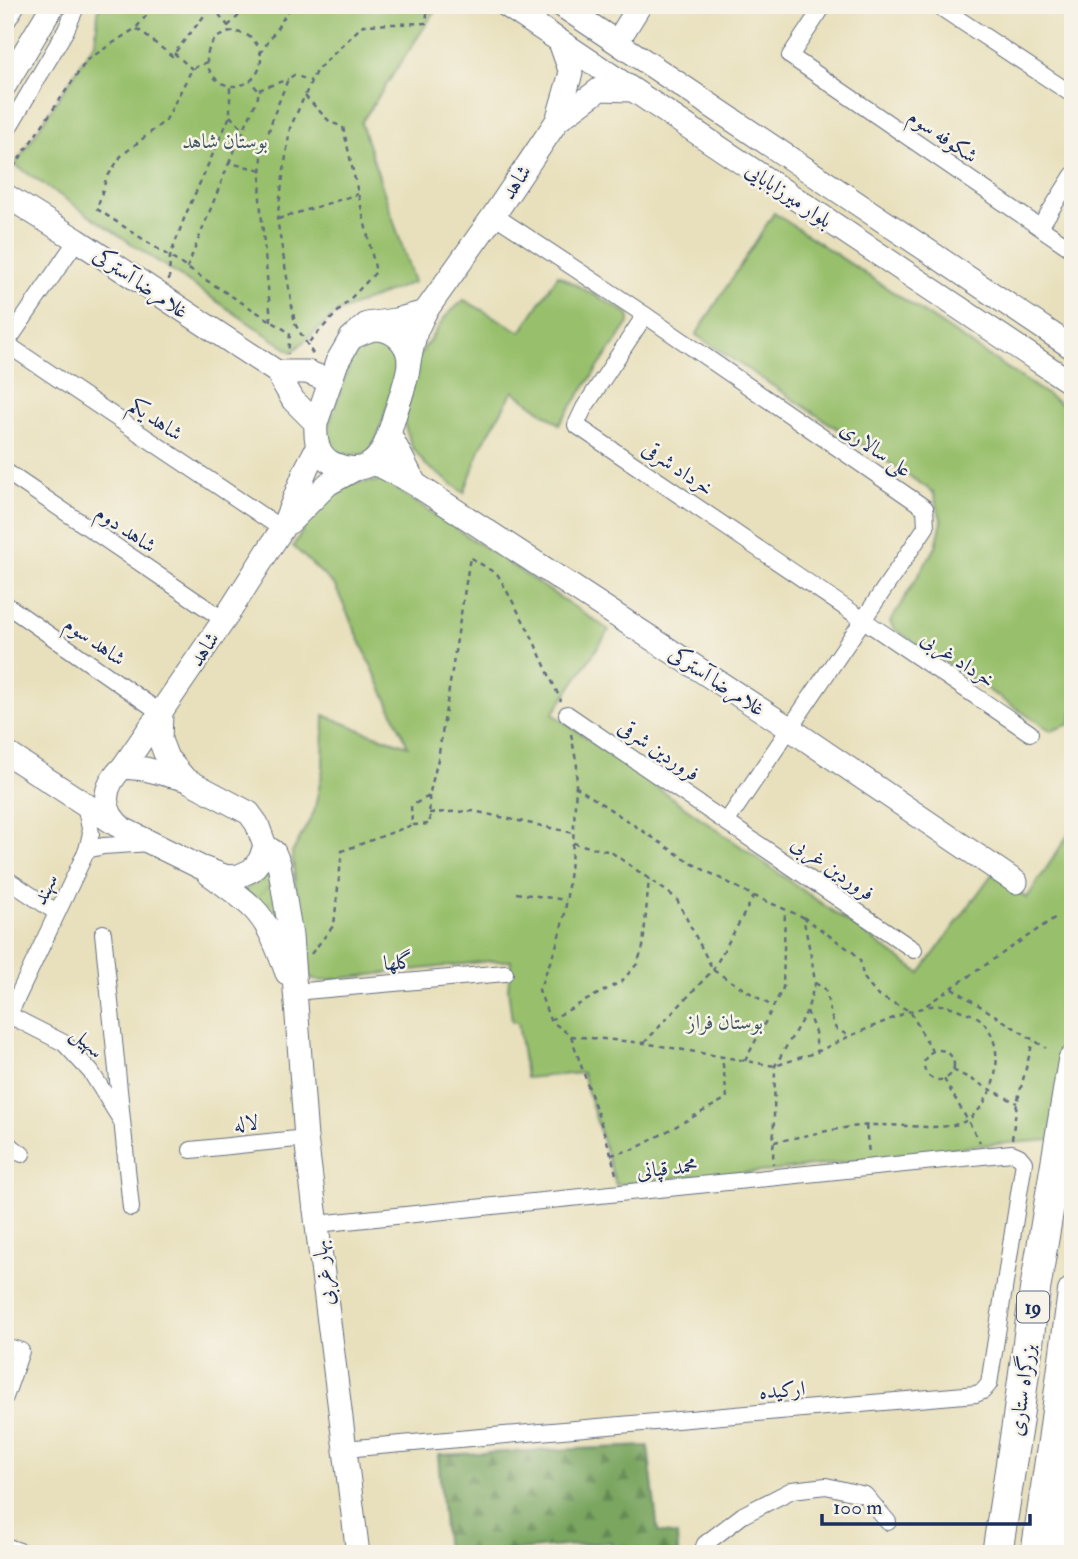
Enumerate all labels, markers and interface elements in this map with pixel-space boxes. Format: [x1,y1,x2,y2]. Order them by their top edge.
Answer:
street label: شکوفه سوم [900,103,983,173]
park label: بوستان شاهد [182,128,268,155]
street label: بلوار میرزابابایی [740,157,837,234]
street label: شاهد [495,160,538,205]
street label: غلامرضا آسترکی [87,242,194,326]
street label: شاهد یکم [120,392,188,452]
street label: علی سالاری [834,415,917,485]
street label: خرداد شرقی [637,435,718,502]
street label: شاهد دوم [88,499,161,563]
street label: شاهد سوم [56,610,131,676]
street label: خرداد غربی [915,625,1000,695]
street label: شاهد [183,627,226,672]
street label: غلامرضا آسترکی [663,640,770,723]
street label: فروردین شرقی [613,713,705,788]
street label: فروردین غربی [785,830,880,908]
street label: سهند [26,869,65,909]
street label: گلها [382,948,414,977]
park label: بوستان فراز [685,1009,763,1036]
street label: سهیل [65,1020,110,1065]
street label: لاله [232,1109,260,1138]
street label: محمد قپانی [635,1152,699,1185]
street label: بهار غربی [306,1238,342,1307]
road number: 19 [1017,1292,1049,1322]
street label: بزرگراه ستاری [1002,1342,1042,1438]
street label: ارکیده [758,1375,806,1406]
scale bar [822,1482,1031,1526]
text: 100 m [833,1494,883,1521]

